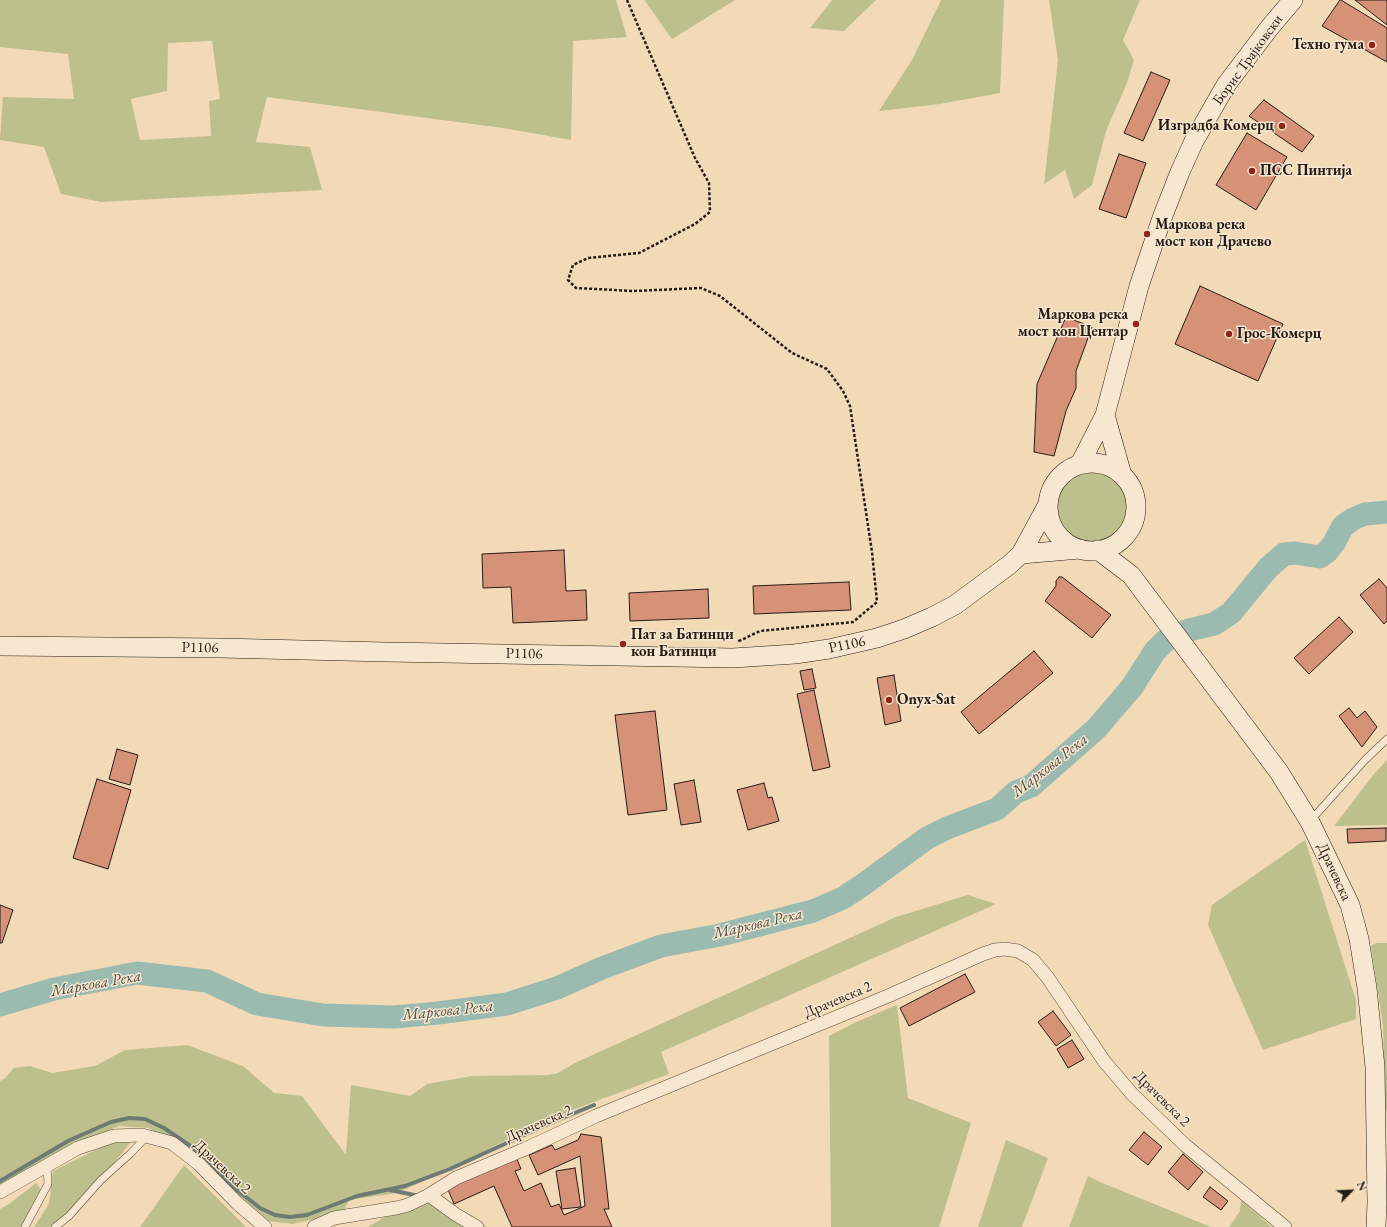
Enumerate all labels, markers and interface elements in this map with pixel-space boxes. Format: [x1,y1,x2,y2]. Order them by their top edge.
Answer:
street label: Борис Трајковски [1209,11,1287,109]
place label: Техно гума [1292,36,1364,54]
marker: Техно гума [1367,40,1377,50]
place label: Изградба Комерц [1158,117,1274,135]
marker: Изградба Комерц [1277,121,1287,131]
place label: ПСС Пинтија [1260,162,1352,180]
marker: ПСС Пинтија [1247,166,1257,176]
place label: Маркова река мост кон Драчево [1155,216,1272,251]
marker: Маркова река мост кон Драчево [1142,229,1152,239]
place label: Маркова река мост кон Центар [1018,306,1128,341]
marker: Маркова река мост кон Центар [1131,319,1141,329]
place label: Грос-Комерц [1237,325,1322,343]
marker: Грос-Комерц [1224,329,1234,339]
place label: Пат за Батинци кон Батинци [631,626,734,661]
street label: P1106 [827,632,867,658]
street label: P1106 [181,639,219,657]
marker: Пат за Батинци кон Батинци [618,639,628,649]
street label: P1106 [505,645,543,663]
place label: Onyx-Sat [897,691,956,709]
marker: Onyx-Sat [884,695,894,705]
water label: Маркова Река [1008,730,1092,802]
street label: Драчевска [1313,840,1355,904]
water label: Маркова Река [711,904,805,944]
water label: Маркова Река [49,967,143,1001]
street label: Драчевска 2 [801,978,875,1022]
water label: Маркова Река [402,997,494,1025]
street label: Драчевска 2 [1130,1067,1194,1131]
street label: Драчевска 2 [503,1101,575,1147]
street label: Драчевска 2 [190,1136,254,1198]
north arrow [1331,1171,1371,1211]
text: N [1354,1179,1370,1193]

